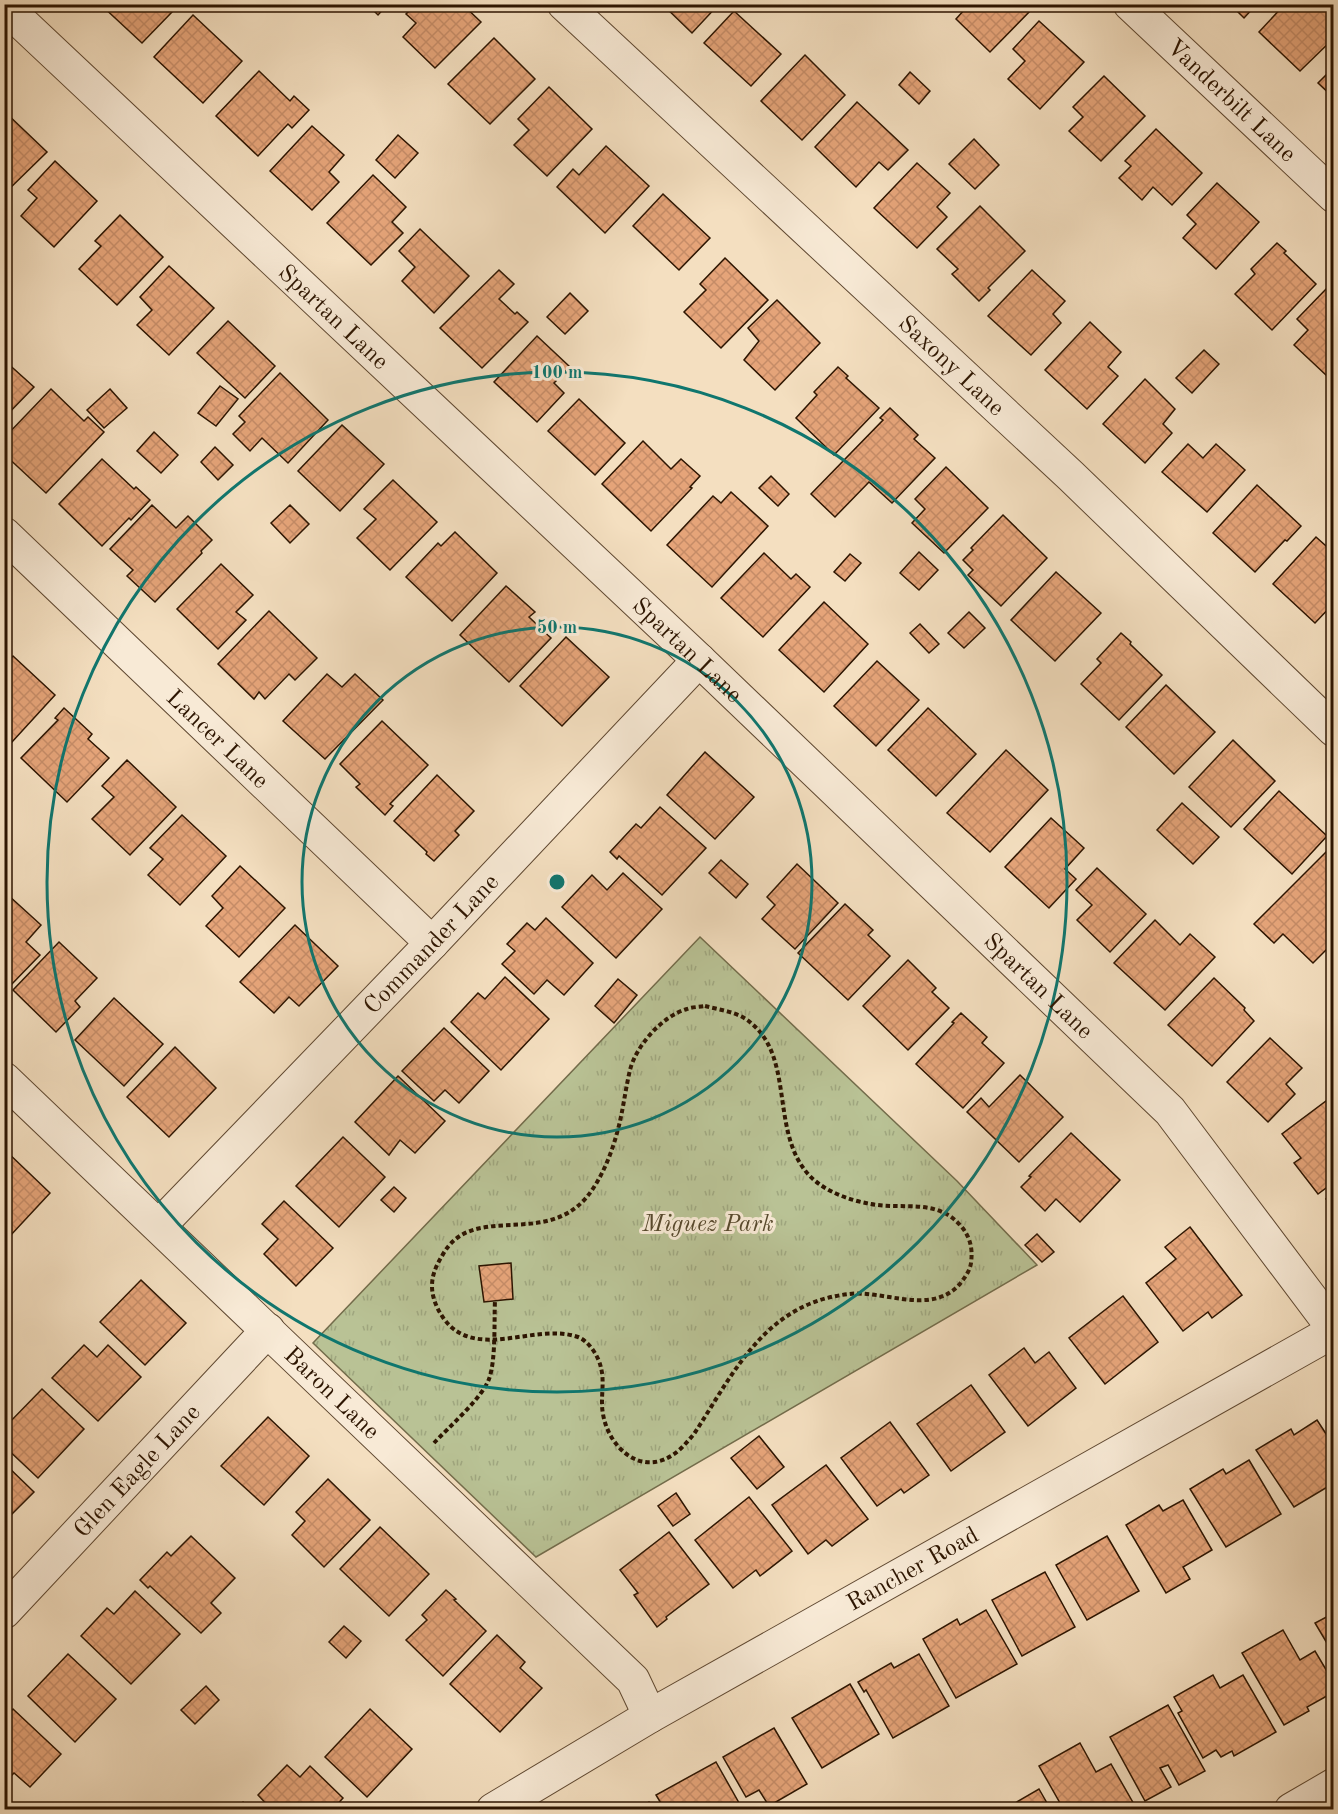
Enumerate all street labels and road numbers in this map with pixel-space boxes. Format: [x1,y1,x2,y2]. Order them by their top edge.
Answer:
street label: Vanderbilt Lane [1161,35,1300,167]
street label: Spartan Lane [273,261,392,375]
street label: Saxony Lane [893,312,1008,421]
street label: Spartan Lane [627,594,746,708]
street label: Lancer Lane [161,686,272,794]
street label: Commander Lane [360,870,504,1019]
street label: Spartan Lane [978,930,1097,1044]
street label: Baron Lane [279,1343,383,1445]
street label: Glen Eagle Lane [70,1401,206,1543]
street label: Rancher Road [844,1524,983,1617]

